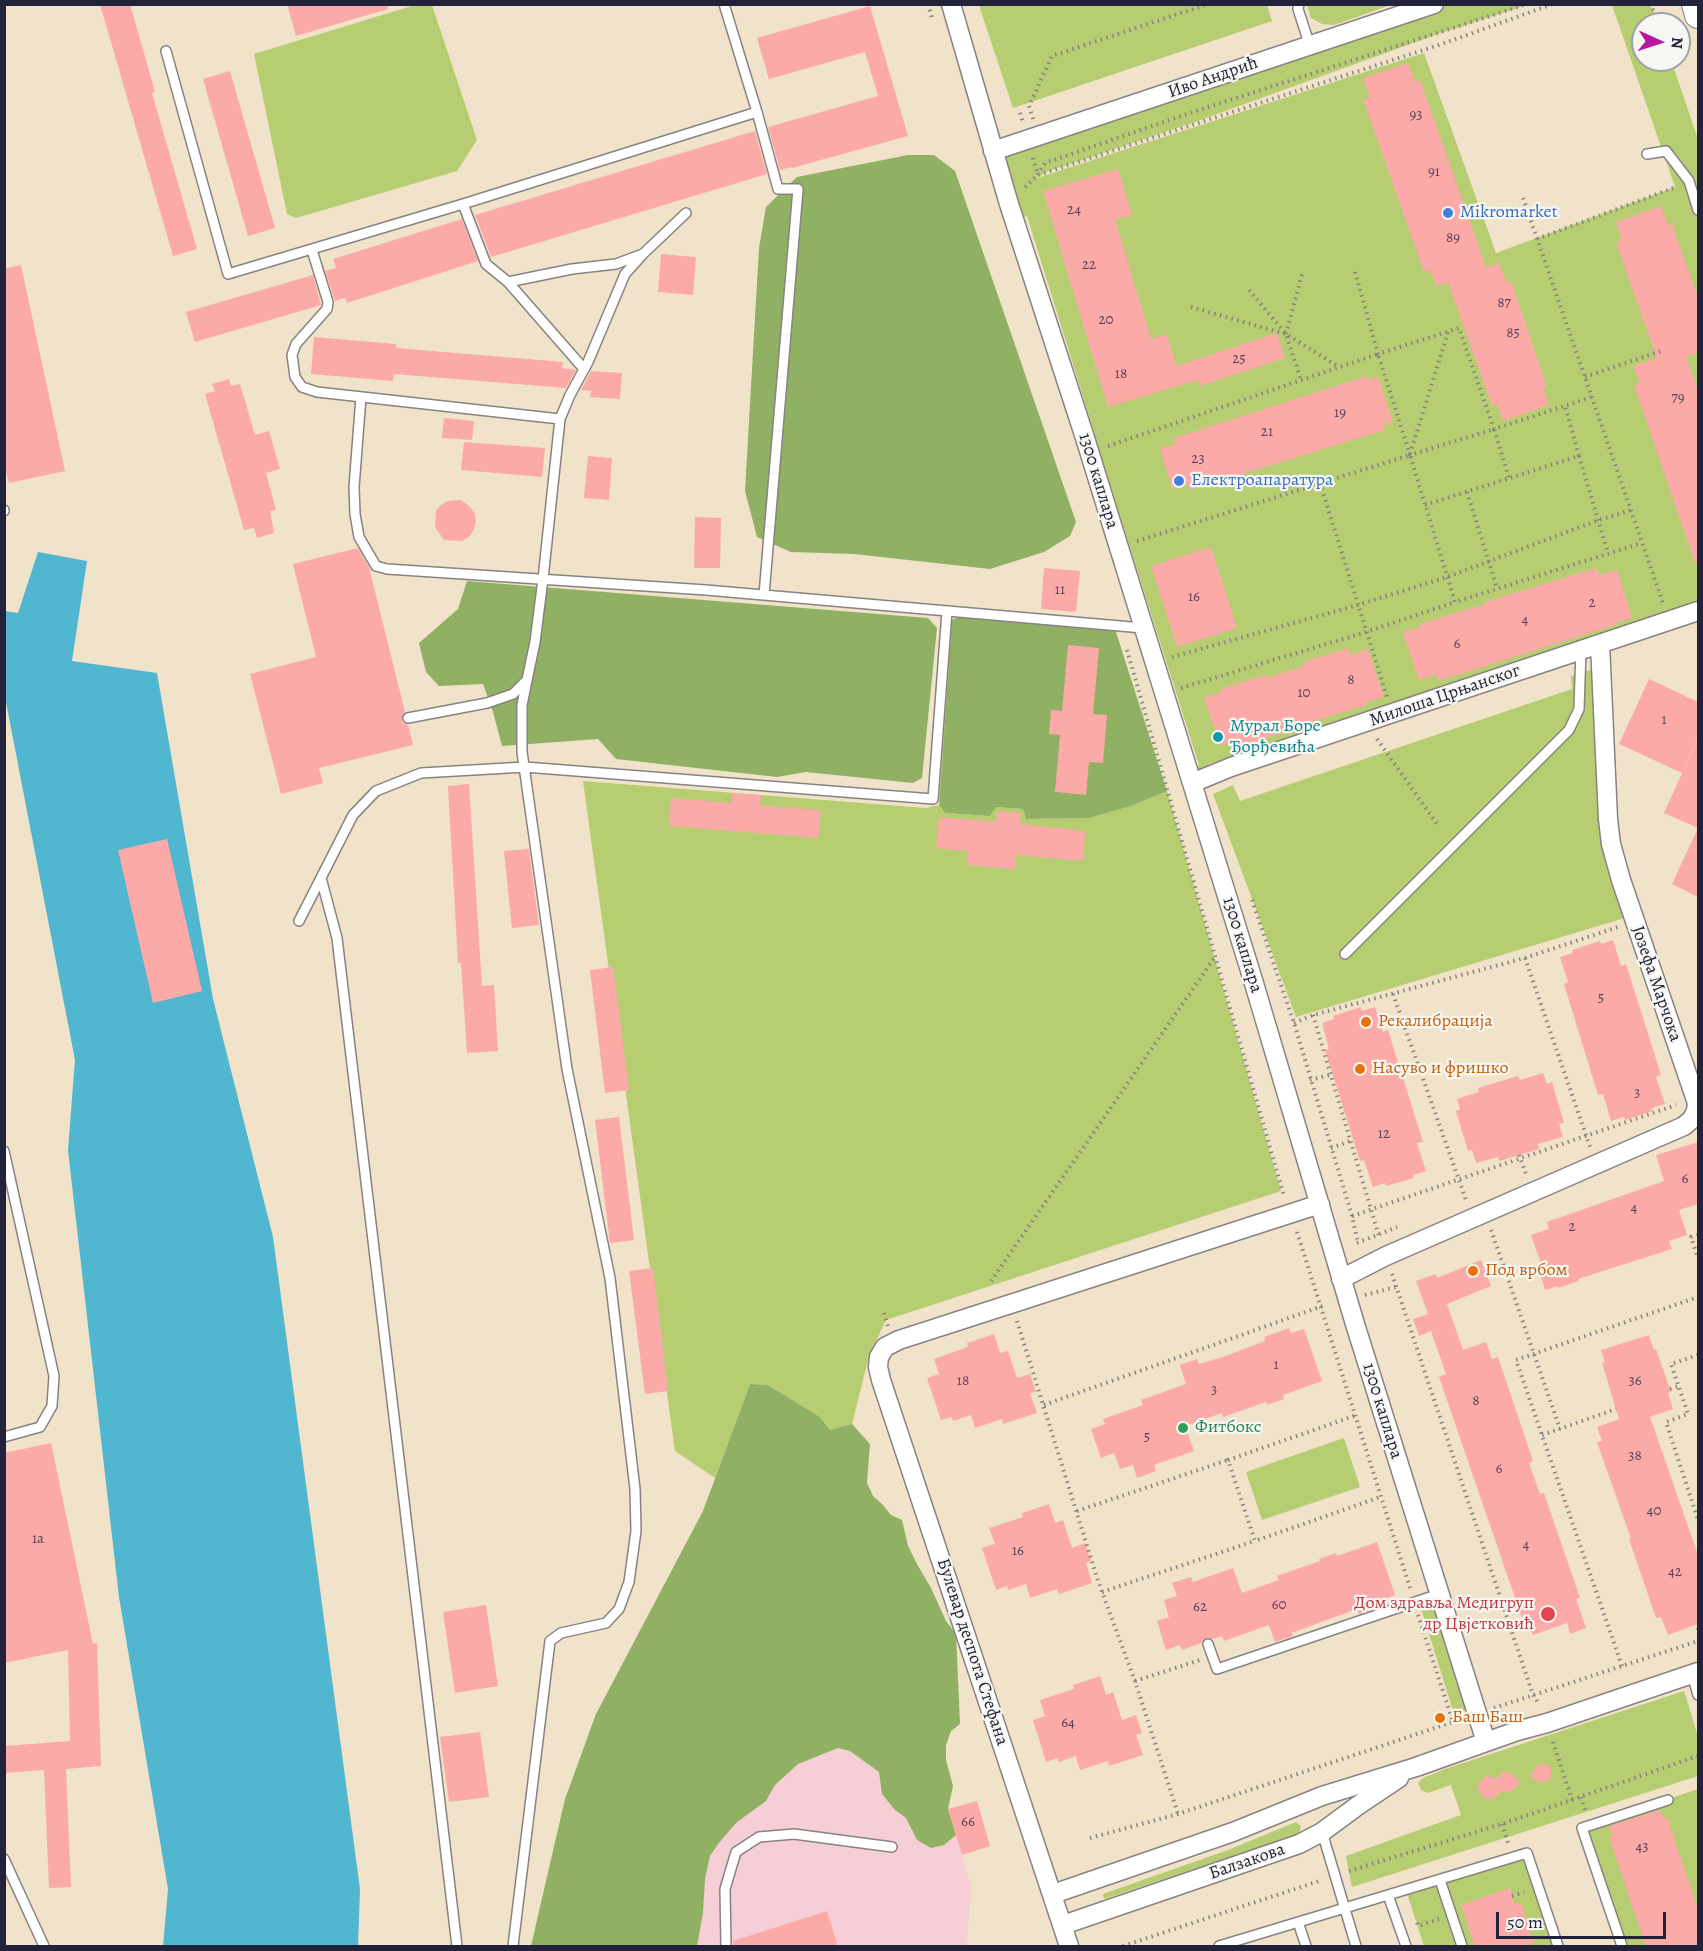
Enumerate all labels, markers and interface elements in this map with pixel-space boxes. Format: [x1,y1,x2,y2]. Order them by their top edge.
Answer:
north arrow [1631,12,1691,72]
text: N [1666,36,1688,49]
street label: Иво Андрић [1165,53,1261,103]
house number: 93 [1409,106,1423,124]
house number: 91 [1428,163,1440,181]
house number: 24 [1067,201,1081,219]
place label: Mikromarket [1460,202,1558,224]
marker: Mikromarket [1441,206,1455,220]
house number: 89 [1446,229,1460,247]
house number: 22 [1082,256,1096,274]
house number: 87 [1497,294,1511,312]
house number: 20 [1098,311,1114,329]
house number: 85 [1506,324,1520,342]
house number: 25 [1232,350,1246,368]
house number: 18 [1115,365,1127,383]
house number: 79 [1671,389,1685,407]
house number: 19 [1334,404,1346,422]
house number: 21 [1261,423,1273,441]
street label: 1300 каплара [1073,431,1123,531]
house number: 23 [1191,450,1205,468]
place label: Електроапаратура [1191,470,1333,492]
marker: Електроапаратура [1172,474,1186,488]
house number: 11 [1055,581,1065,599]
house number: 16 [1188,588,1200,606]
house number: 2 [1588,594,1596,612]
house number: 4 [1522,611,1528,629]
house number: 6 [1454,635,1460,653]
street label: Милоша Црњанског [1367,660,1523,732]
house number: 8 [1347,671,1355,689]
house number: 10 [1297,684,1311,702]
house number: 1 [1661,711,1667,729]
place label: Мурал Боре Ђорђевића [1230,716,1321,758]
marker: Мурал Боре Ђорђевића [1211,730,1225,744]
street label: 1300 каплара [1217,895,1267,995]
street label: Јозефа Марчока [1626,923,1686,1045]
house number: 5 [1598,989,1604,1007]
place label: Рекалибрација [1378,1011,1493,1033]
marker: Рекалибрација [1359,1015,1373,1029]
place label: Насуво и фришко [1372,1058,1509,1080]
marker: Насуво и фришко [1353,1062,1367,1076]
house number: 3 [1634,1084,1640,1102]
house number: 12 [1378,1125,1390,1143]
house number: 6 [1682,1170,1688,1188]
house number: 4 [1631,1199,1637,1217]
house number: 2 [1568,1218,1576,1236]
place label: Под врбом [1485,1260,1568,1282]
marker: Под врбом [1466,1264,1480,1278]
house number: 1 [1273,1356,1279,1374]
street label: 1300 каплара [1357,1361,1407,1461]
house number: 18 [957,1372,969,1390]
house number: 36 [1628,1372,1642,1390]
house number: 3 [1211,1381,1217,1399]
house number: 8 [1472,1392,1480,1410]
place label: Фитбокс [1195,1417,1262,1439]
marker: Фитбокс [1176,1421,1190,1435]
house number: 5 [1144,1428,1150,1446]
house number: 38 [1628,1447,1642,1465]
house number: 6 [1496,1460,1502,1478]
house number: 40 [1647,1502,1661,1520]
house number: 1a [32,1530,44,1548]
house number: 4 [1523,1536,1529,1554]
house number: 16 [1012,1542,1024,1560]
street label: Булевар деспота Стефана [932,1556,1012,1748]
house number: 42 [1668,1563,1682,1581]
place label: Дом здравља Медигруп др Цвјетковић [1354,1593,1534,1636]
house number: 60 [1272,1596,1286,1614]
house number: 62 [1193,1598,1207,1616]
marker: Дом здравља Медигруп др Цвјетковић [1539,1605,1557,1623]
place label: Баш Баш [1452,1707,1523,1729]
marker: Баш Баш [1433,1711,1447,1725]
house number: 64 [1061,1714,1075,1732]
house number: 66 [961,1813,975,1831]
house number: 43 [1635,1838,1649,1856]
street label: Балзакова [1206,1839,1288,1885]
scale bar [1499,1900,1668,1938]
text: 50 m [1507,1910,1543,1934]

